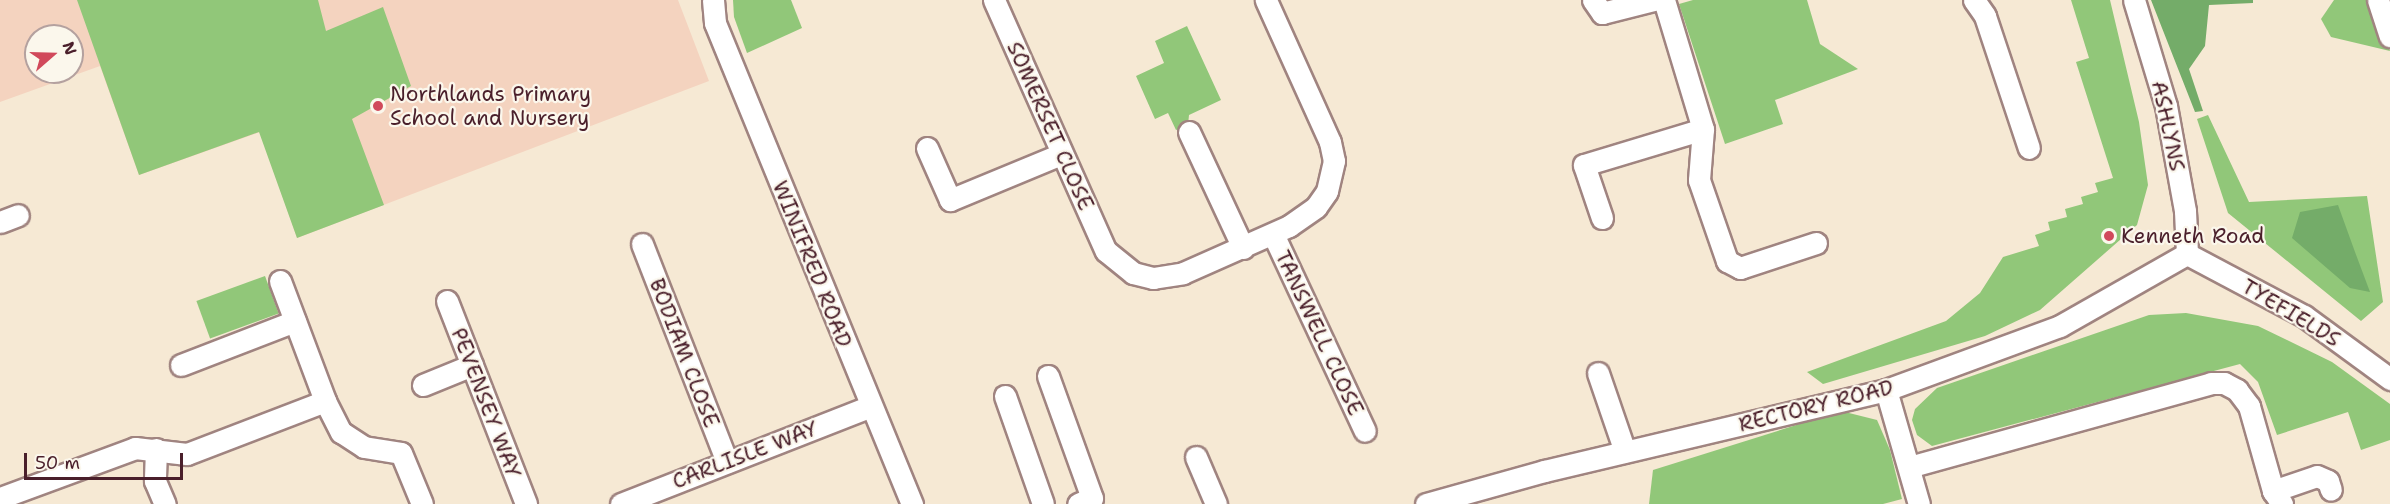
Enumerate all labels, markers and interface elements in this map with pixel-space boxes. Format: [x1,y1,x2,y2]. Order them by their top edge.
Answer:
north arrow [24,24,84,84]
street label: SOMERSET CLOSE [1001,38,1099,214]
text: N [57,39,82,58]
street label: ASHLYNS [2146,79,2190,173]
place label: Northlands Primary School and Nursery [390,81,591,131]
marker: Northlands Primary School and Nursery [371,99,385,113]
street label: WINIFRED ROAD [767,177,857,351]
place label: Kenneth Road [2121,223,2265,249]
marker: Kenneth Road [2102,229,2116,243]
street label: TANSWELL CLOSE [1270,246,1368,420]
street label: TYEFIELDS [2237,274,2345,352]
street label: BODIAM CLOSE [644,275,724,431]
street label: PEVENSEY WAY [446,324,526,482]
street label: RECTORY ROAD [1736,375,1896,437]
street label: CARLISLE WAY [669,416,821,494]
scale bar [27,441,186,479]
text: 50 m [35,451,80,475]

